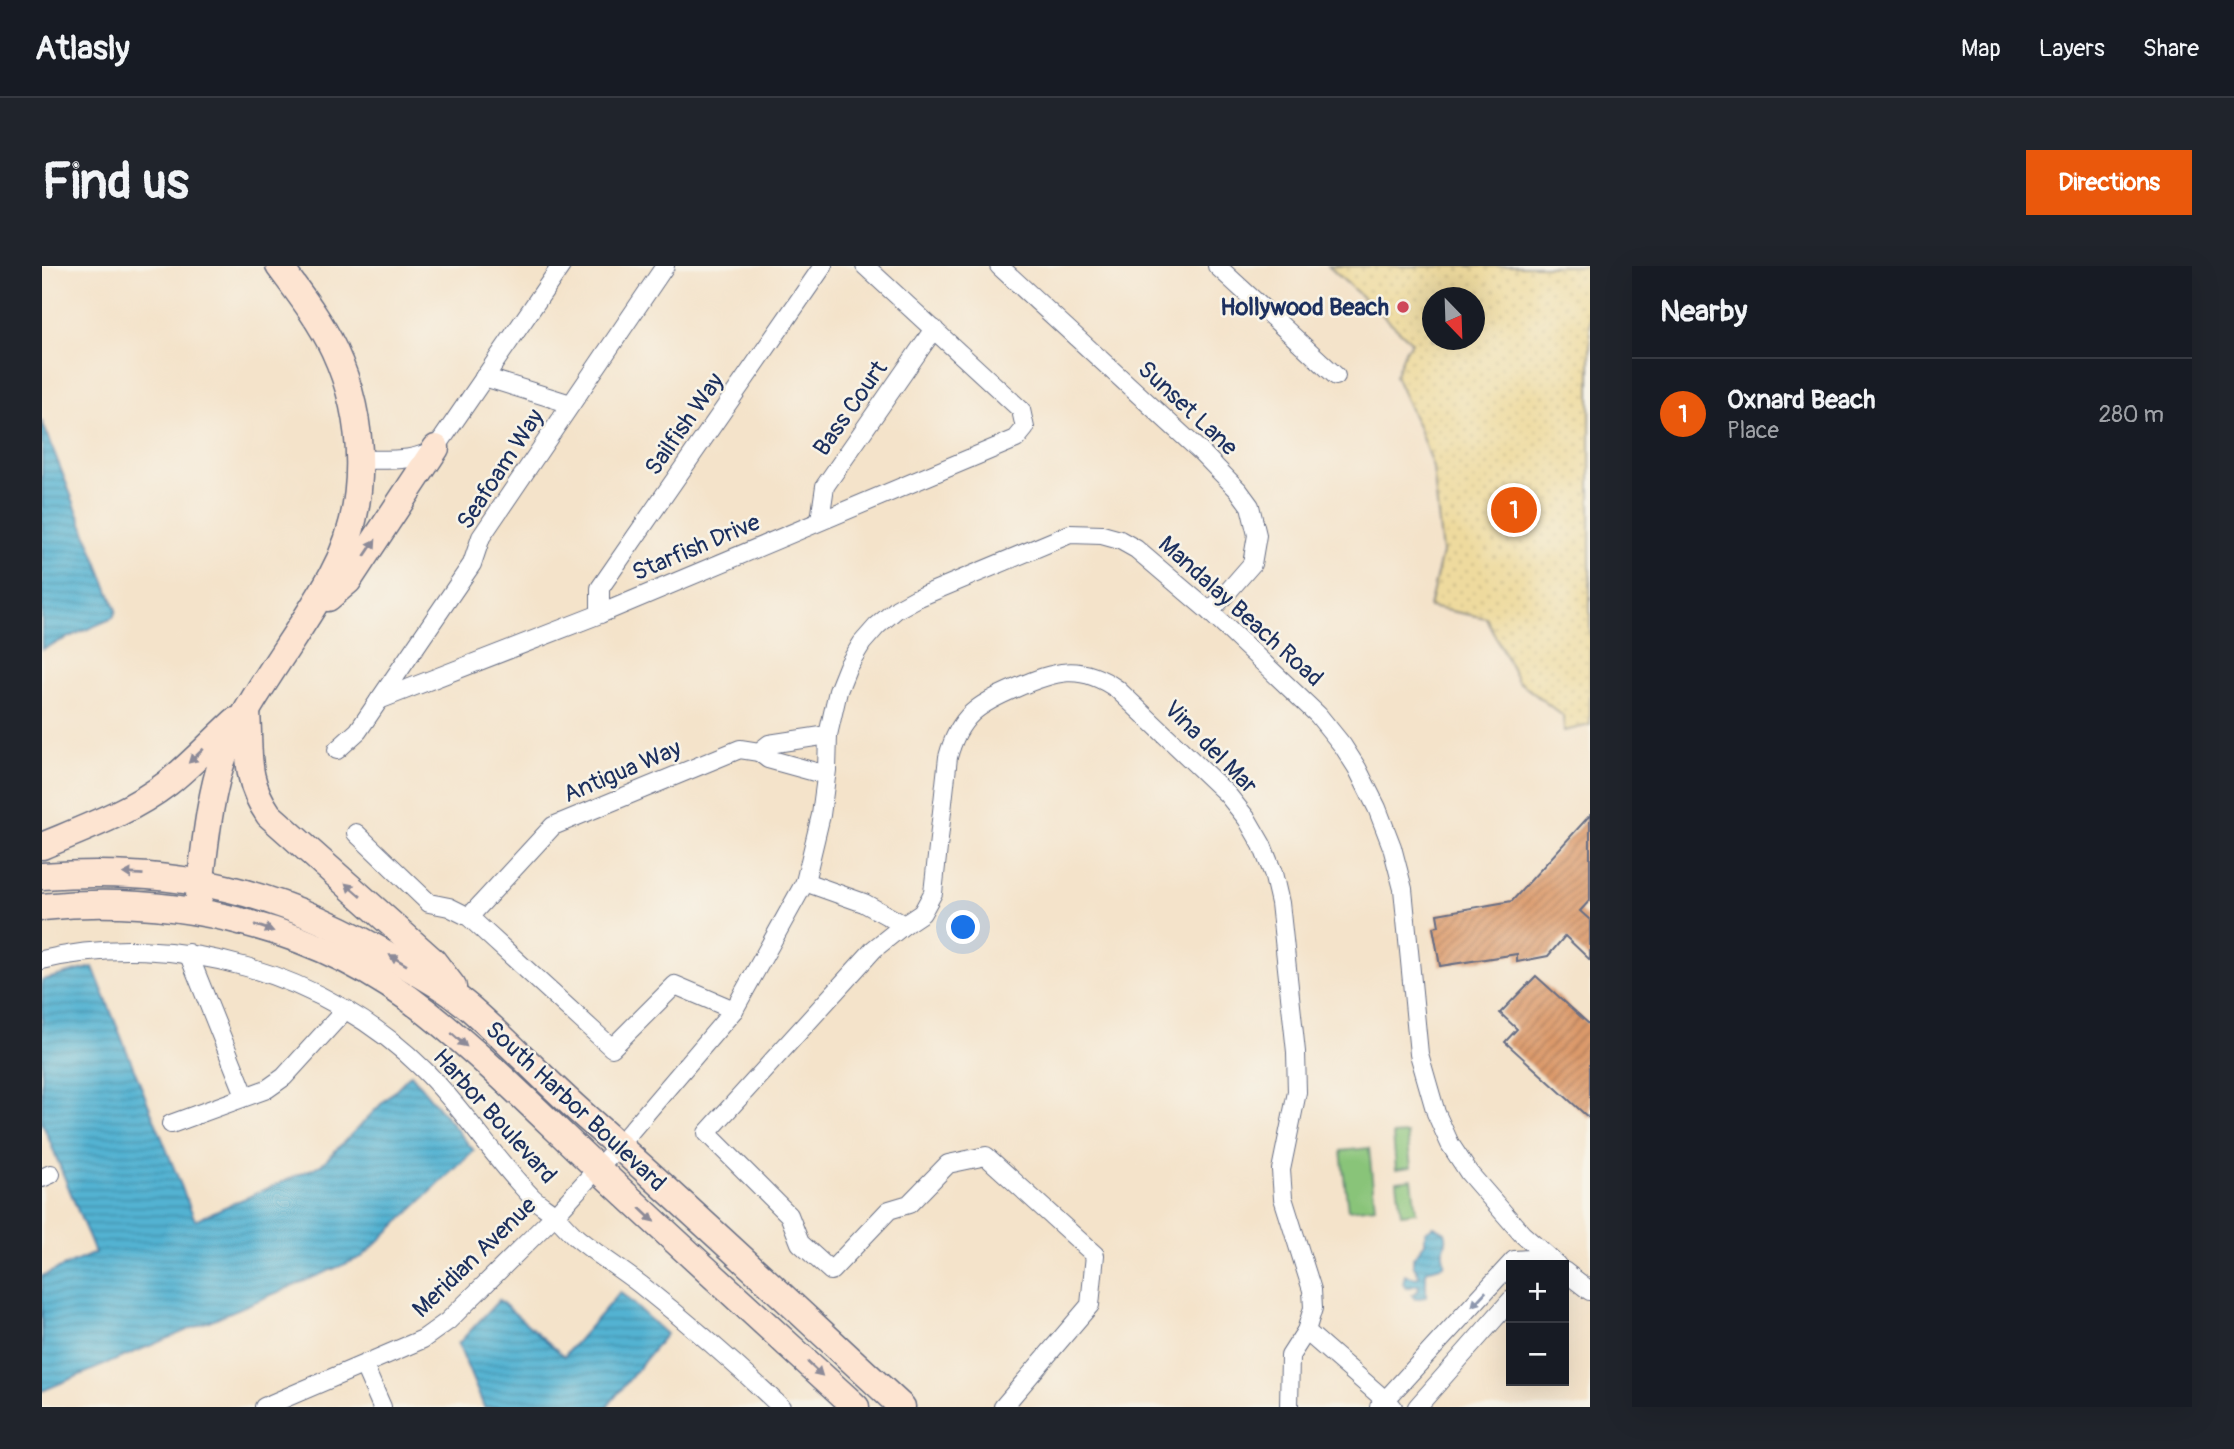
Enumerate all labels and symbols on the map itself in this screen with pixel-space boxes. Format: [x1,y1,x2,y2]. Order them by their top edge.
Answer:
north arrow [1422,287,1485,350]
place label: Hollywood Beach [1220,293,1389,322]
marker: Hollywood Beach [1395,299,1411,315]
street label: Bass Court [807,355,894,461]
street label: Sunset Lane [1132,355,1244,462]
street label: Sailfish Way [639,368,730,481]
street label: Seafoam Way [451,404,550,535]
pin: 1 [1491,484,1537,536]
street label: Starfish Drive [628,508,765,587]
street label: Mandalay Beach Road [1152,530,1329,693]
one-way arrow [363,539,377,557]
street label: Vina del Mar [1158,695,1264,800]
street label: Antigua Way [559,734,686,809]
one-way arrow [188,748,205,764]
one-way arrow [122,868,144,879]
one-way arrow [344,883,361,898]
your location [946,910,980,944]
one-way arrow [253,923,274,934]
one-way arrow [388,954,407,967]
street label: South Harbor Boulevard [480,1015,672,1197]
one-way arrow [451,1032,468,1047]
street label: Harbor Boulevard [427,1043,563,1189]
street label: Meridian Avenue [406,1191,542,1324]
one-way arrow [638,1206,655,1222]
one-way arrow [1471,1290,1487,1308]
one-way arrow [806,1360,823,1376]

